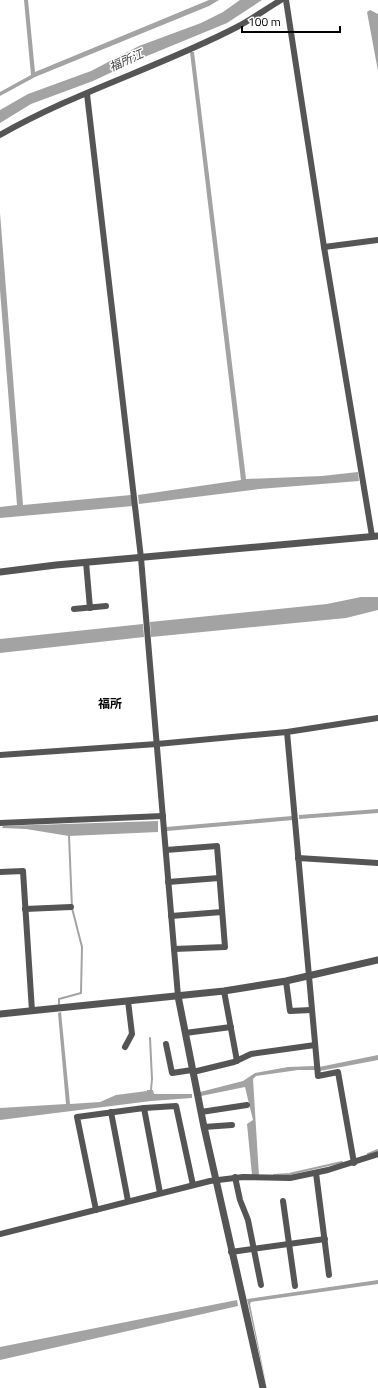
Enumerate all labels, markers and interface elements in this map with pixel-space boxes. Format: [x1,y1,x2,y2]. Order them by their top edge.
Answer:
scale bar [242,8,340,34]
text: 100 m [248,12,281,31]
water label: 福所江 [106,43,148,76]
district label: 福所 [98,694,122,713]

